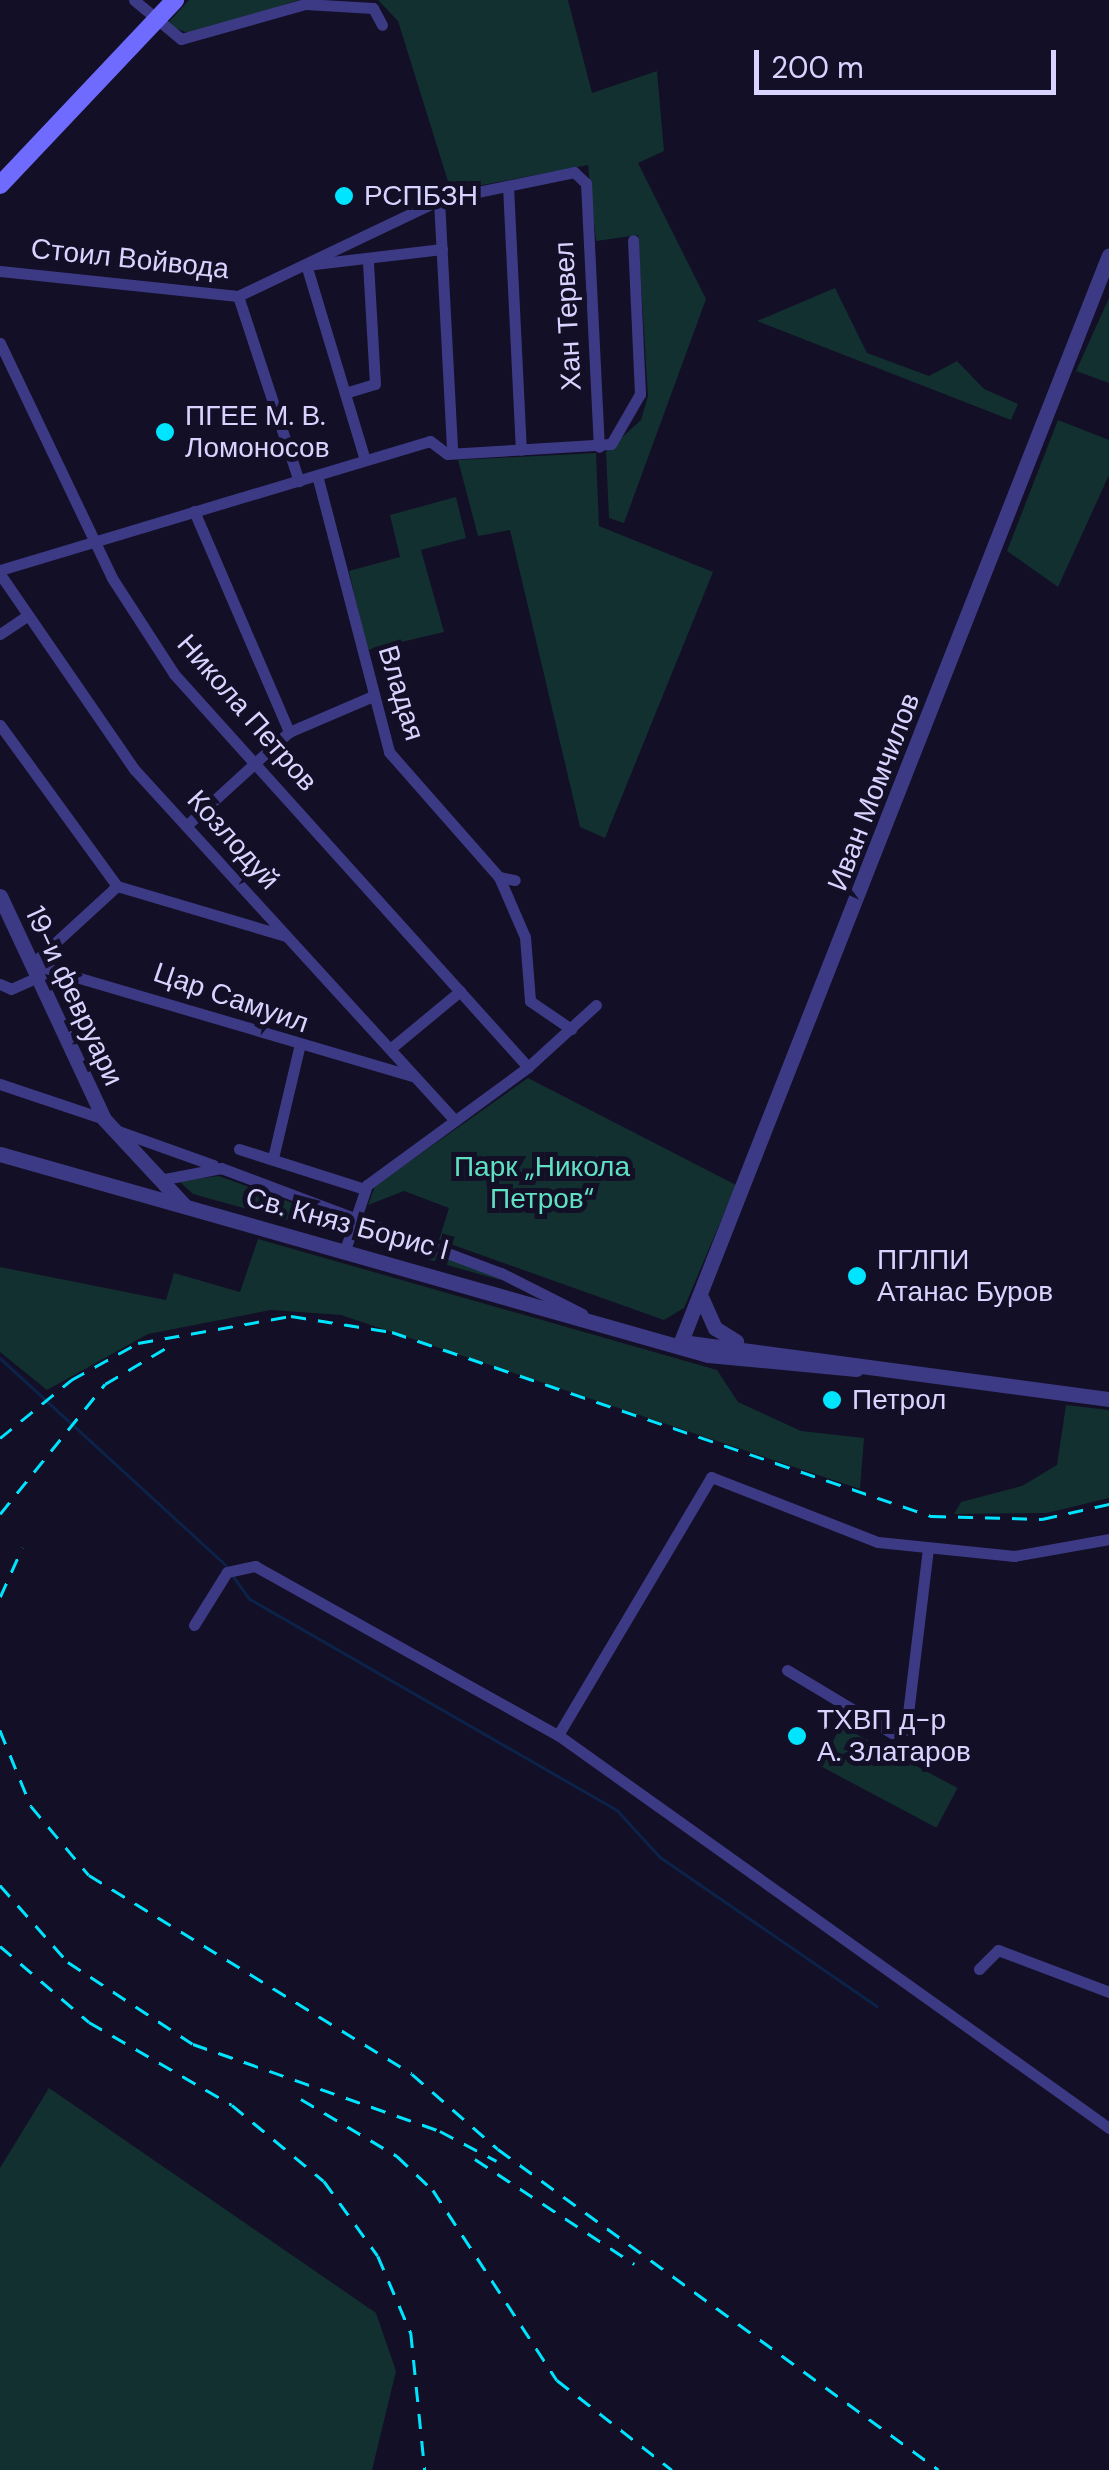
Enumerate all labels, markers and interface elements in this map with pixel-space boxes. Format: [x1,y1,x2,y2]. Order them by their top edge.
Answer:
scale bar [759,30,1062,92]
text: 200 m [771,48,864,87]
place label: РСПБЗН [364,179,478,213]
marker: РСПБЗН [333,185,355,207]
street label: Стоил Войвода [29,232,231,286]
street label: Хан Тервел [547,241,589,391]
place label: ПГЕЕ М. В. Ломоносов [185,399,330,465]
marker: ПГЕЕ М. В. Ломоносов [154,421,176,443]
street label: Никола Петров [170,628,324,798]
street label: Владая [371,641,431,745]
street label: Иван Момчилов [821,688,927,896]
street label: Козлодуй [180,784,286,896]
street label: 19-и февруари [18,901,130,1091]
street label: Цар Самуил [149,956,313,1040]
park label: Парк „Никола Петров“ [454,1150,630,1216]
street label: Св. Княз Борис I [242,1181,452,1267]
place label: ПГЛПИ Атанас Буров [877,1243,1053,1309]
marker: ПГЛПИ Атанас Буров [846,1265,868,1287]
place label: Петрол [852,1383,946,1417]
marker: Петрол [821,1389,843,1411]
place label: ТХВП д-р А. Златаров [817,1703,971,1769]
marker: ТХВП д-р А. Златаров [786,1725,808,1747]

